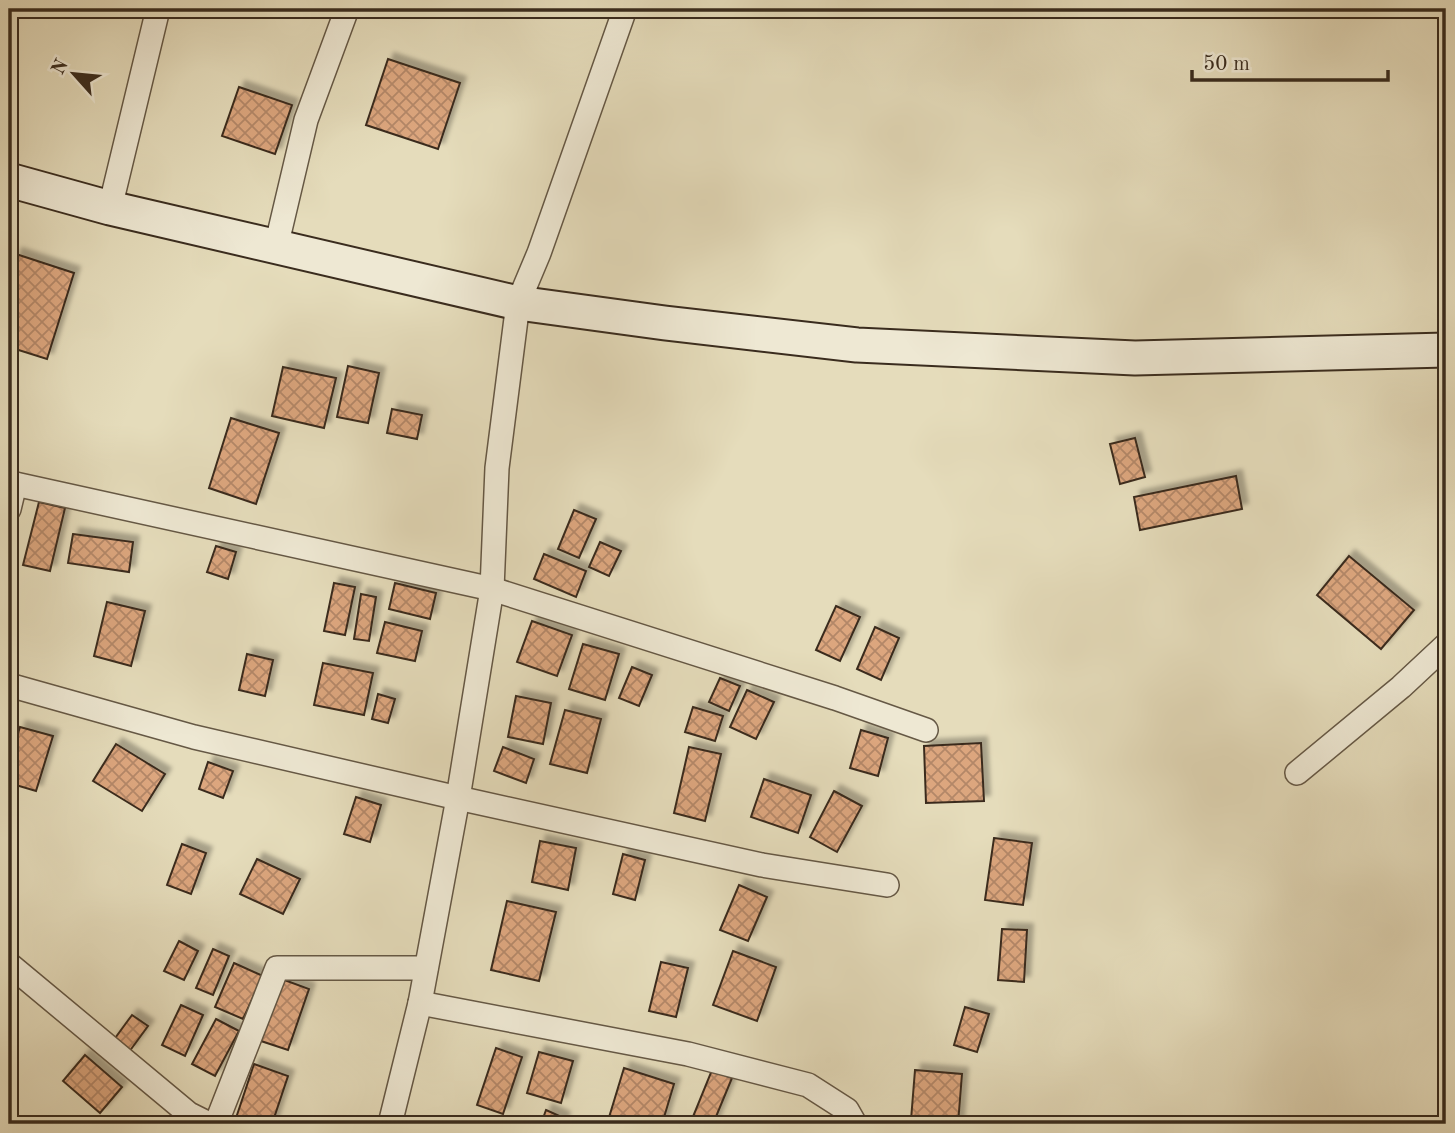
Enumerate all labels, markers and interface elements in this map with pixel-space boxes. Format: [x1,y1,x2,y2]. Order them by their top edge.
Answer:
north arrow [38,38,108,108]
scale bar [1192,38,1388,82]
text: 50 m [1203,54,1250,75]
text: N [49,56,73,78]

